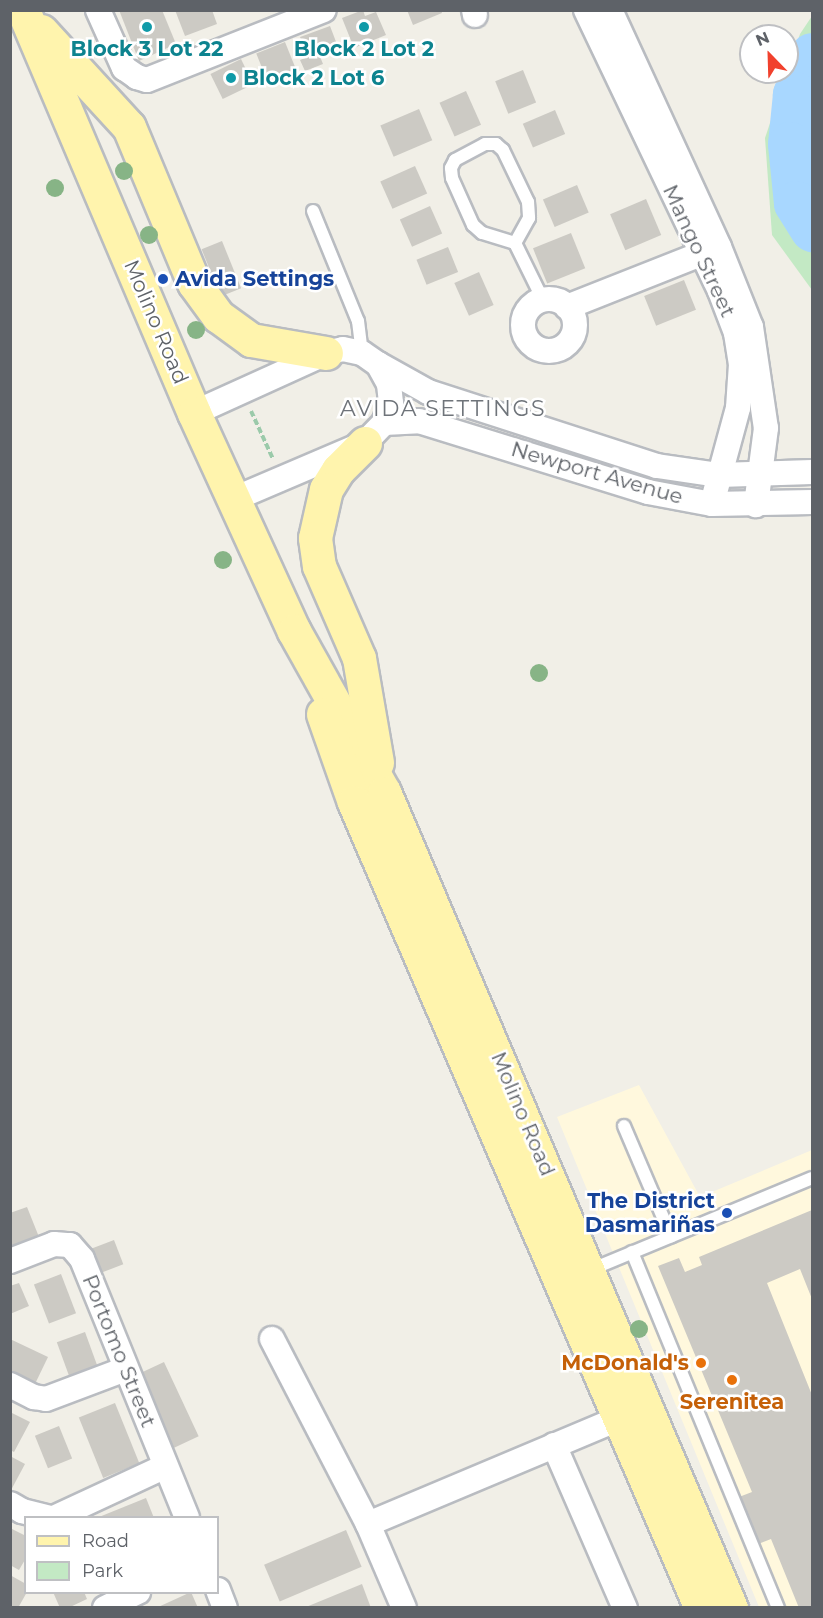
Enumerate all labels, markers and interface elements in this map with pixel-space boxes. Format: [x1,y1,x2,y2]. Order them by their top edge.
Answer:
marker: Block 3 Lot 22 [140,20,154,34]
marker: Block 2 Lot 2 [357,20,371,34]
north arrow [739,24,799,84]
text: N [753,28,772,50]
place label: Block 3 Lot 22 [71,36,223,62]
place label: Block 2 Lot 2 [294,36,434,62]
place label: Block 2 Lot 6 [243,65,384,91]
marker: Block 2 Lot 6 [224,71,238,85]
street label: Mango Street [657,181,741,321]
street label: Molino Road [119,256,193,388]
place label: Avida Settings [175,266,334,292]
marker: Avida Settings [156,272,170,286]
district label: AVIDA SETTINGS [340,396,546,422]
street label: Newport Avenue [508,436,686,510]
street label: Molino Road [486,1048,560,1180]
place label: The District Dasmariñas [585,1188,715,1238]
marker: The District Dasmariñas [720,1206,734,1220]
street label: Portomo Street [77,1271,161,1431]
place label: McDonald's [561,1350,689,1376]
marker: McDonald's [694,1356,708,1370]
marker: Serenitea [725,1373,739,1387]
place label: Serenitea [680,1389,784,1415]
legend [24,1516,219,1594]
text: Road [82,1530,129,1552]
text: Park [82,1560,123,1582]

